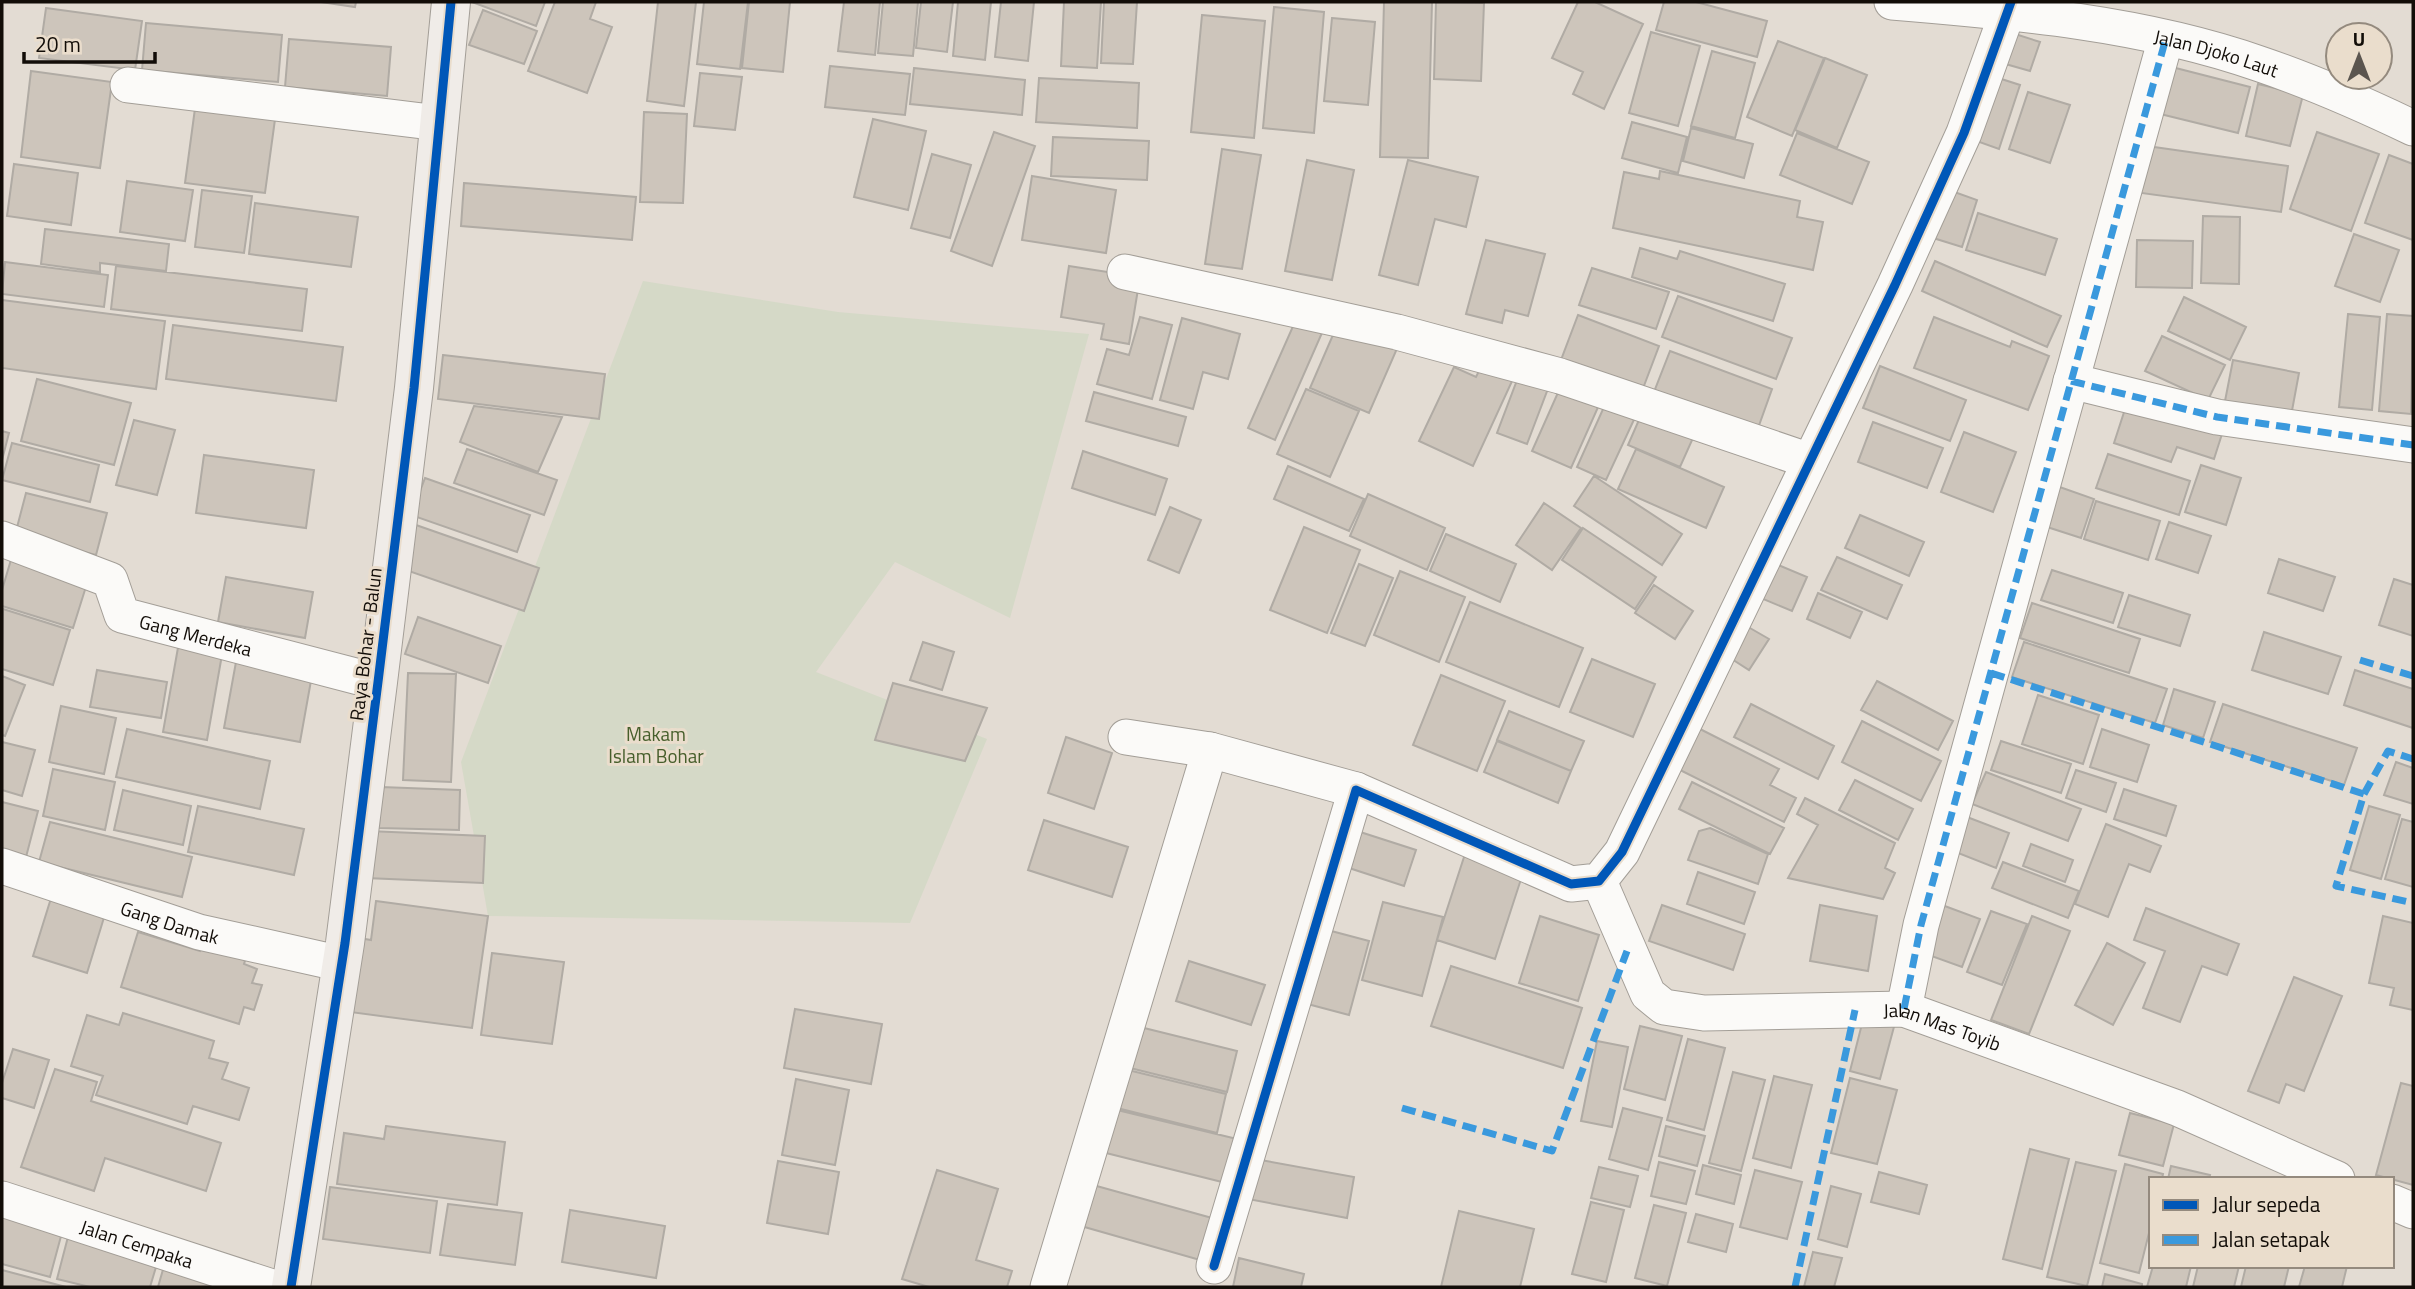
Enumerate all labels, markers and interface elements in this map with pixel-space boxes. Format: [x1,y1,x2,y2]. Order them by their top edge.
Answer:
scale bar [24,21,156,65]
street label: Jalan Djoko Laut [2152,21,2283,84]
north arrow [2324,21,2394,91]
text: U [2353,24,2365,53]
text: 20 m [35,28,81,60]
street label: Raya Bohar - Balun [341,566,389,722]
street label: Gang Merdeka [136,606,256,663]
park label: Makam Islam Bohar [608,719,704,770]
street label: Gang Damak [117,892,222,951]
street label: Jalan Mas Toyib [1883,995,2005,1058]
legend [2149,1177,2394,1268]
text: Jalur sepeda [2212,1188,2321,1220]
street label: Jalan Cempaka [77,1211,198,1275]
text: Jalan setapak [2212,1223,2330,1255]

